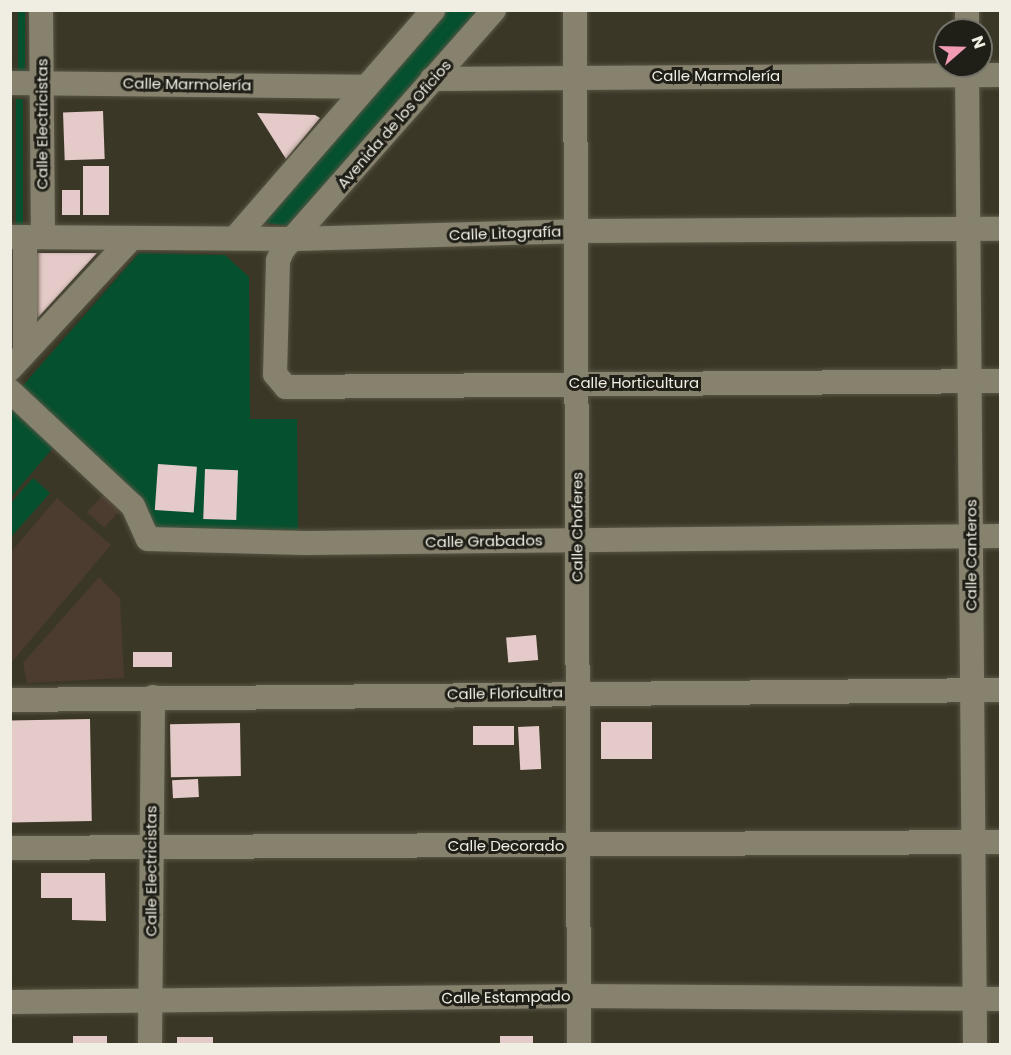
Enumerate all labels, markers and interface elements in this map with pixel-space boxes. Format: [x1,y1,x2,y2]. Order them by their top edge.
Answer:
north arrow [933,18,993,78]
text: N [966,33,991,52]
street label: Avenida de los Oficios [333,56,455,192]
street label: Calle Electricistas [33,59,51,189]
street label: Calle Marmolería [652,67,780,85]
street label: Calle Marmolería [123,74,251,94]
street label: Calle Litografía [449,222,561,244]
street label: Calle Horticultura [569,374,699,392]
street label: Calle Choferes [568,472,586,582]
street label: Calle Canteros [962,499,980,611]
street label: Calle Grabados [425,531,543,551]
street label: Calle Floricultra [447,683,563,703]
street label: Calle Electricistas [142,806,160,936]
street label: Calle Decorado [448,837,564,855]
street label: Calle Estampado [441,987,571,1007]

